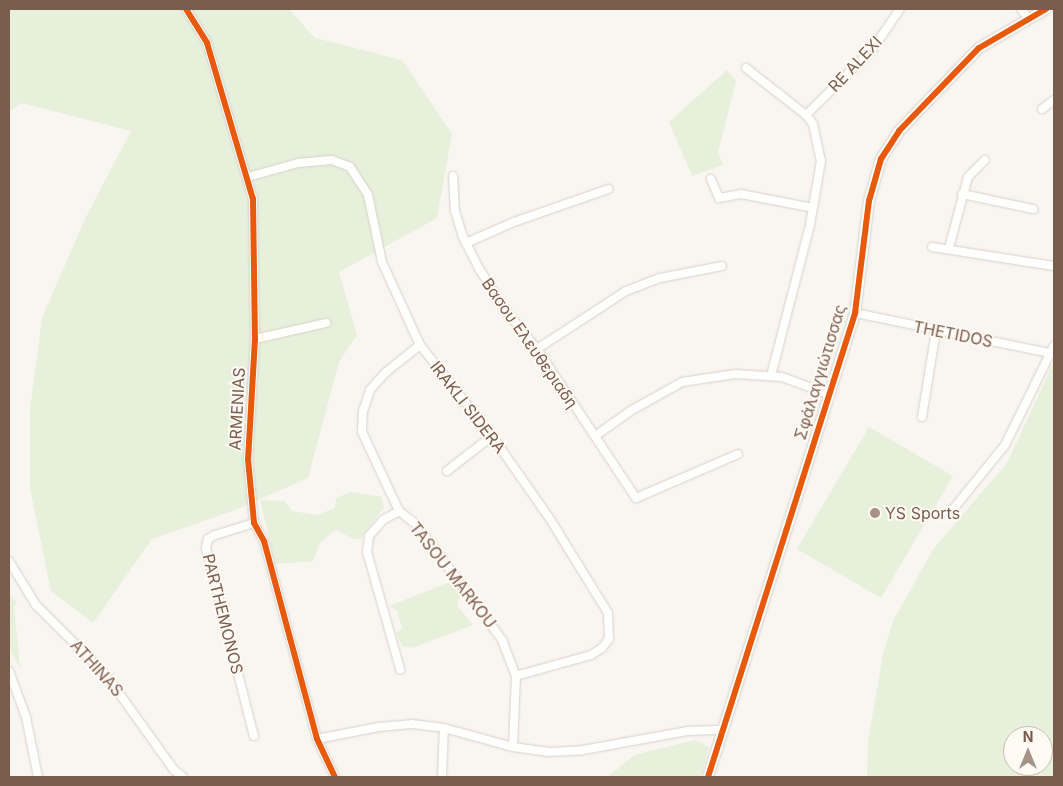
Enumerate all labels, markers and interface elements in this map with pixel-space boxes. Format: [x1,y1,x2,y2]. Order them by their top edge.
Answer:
street label: RE ALEXI [824,32,886,96]
street label: Βασου Ελευθεριαδη [478,274,582,412]
street label: Σφάλαγγιώτισσας [790,302,850,442]
street label: THETIDOS [912,317,994,351]
street label: IRAKLI SIDERA [426,357,510,457]
street label: ARMENIAS [225,367,249,451]
place label: YS Sports [885,503,960,523]
marker: YS Sports [869,507,881,519]
street label: TASOU MARKOU [406,518,500,632]
street label: PARTHEMONOS [199,552,247,676]
street label: ATHINAS [67,636,127,700]
north arrow [1003,726,1053,776]
text: N [1023,728,1033,745]

